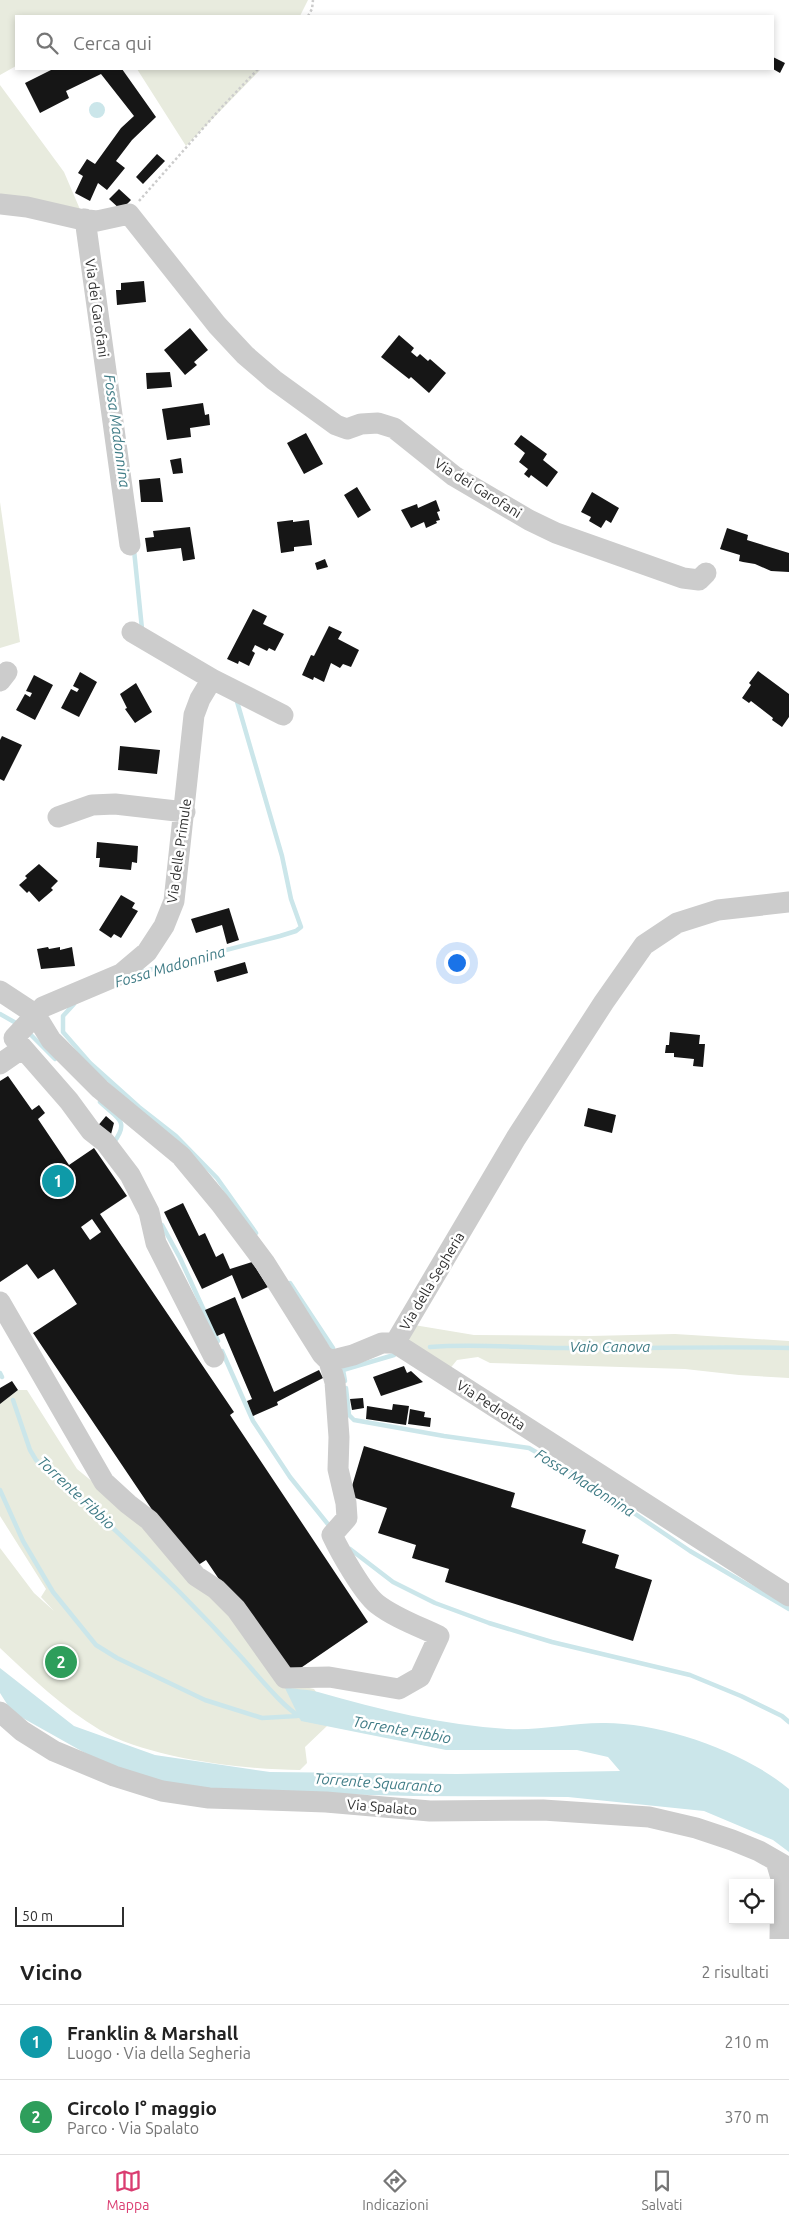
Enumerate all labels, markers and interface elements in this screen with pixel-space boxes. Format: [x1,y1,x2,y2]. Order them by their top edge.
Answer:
search box [15,15,774,70]
icon: search [33,29,61,57]
text: Cerca qui [73,32,152,54]
street label: Via dei Garofani [82,258,112,358]
water label: Fossa Madonnina [101,373,134,489]
street label: Via dei Garofani [432,455,524,521]
street label: Via delle Primule [164,797,194,905]
water label: Fossa Madonnina [113,943,227,990]
your location [444,950,470,976]
pin: 1 [42,1162,74,1200]
street label: Via della Segheria [396,1229,468,1333]
water label: Vaio Canova [570,1338,650,1355]
street label: Via Pedrotta [454,1377,528,1433]
water label: Fossa Madonnina [532,1445,638,1520]
water label: Torrente Fibbio [34,1453,118,1533]
pin: 2 [45,1643,77,1681]
water label: Torrente Fibbio [352,1713,452,1747]
water label: Torrente Squaranto [314,1770,442,1795]
street label: Via Spalato [346,1796,418,1818]
map controls [729,1879,774,1924]
button: locate [729,1879,774,1924]
scale bar [15,1904,124,1927]
text: 50 m [22,1908,53,1924]
text: Vicino [20,1960,82,1984]
text: 2 risultati [701,1963,769,1981]
text: Franklin & Marshall [67,2022,238,2044]
text: 1 [31,2033,41,2051]
text: 210 m [724,2033,769,2051]
text: Luogo · Via della Segheria [67,2044,251,2062]
text: Circolo I° maggio [67,2097,217,2119]
text: 2 [31,2108,41,2126]
text: 370 m [724,2108,769,2126]
text: Parco · Via Spalato [67,2119,199,2137]
tab: Mappa [106,2167,149,2213]
tab: Indicazioni [362,2167,429,2213]
tab: Salvati [641,2167,683,2213]

